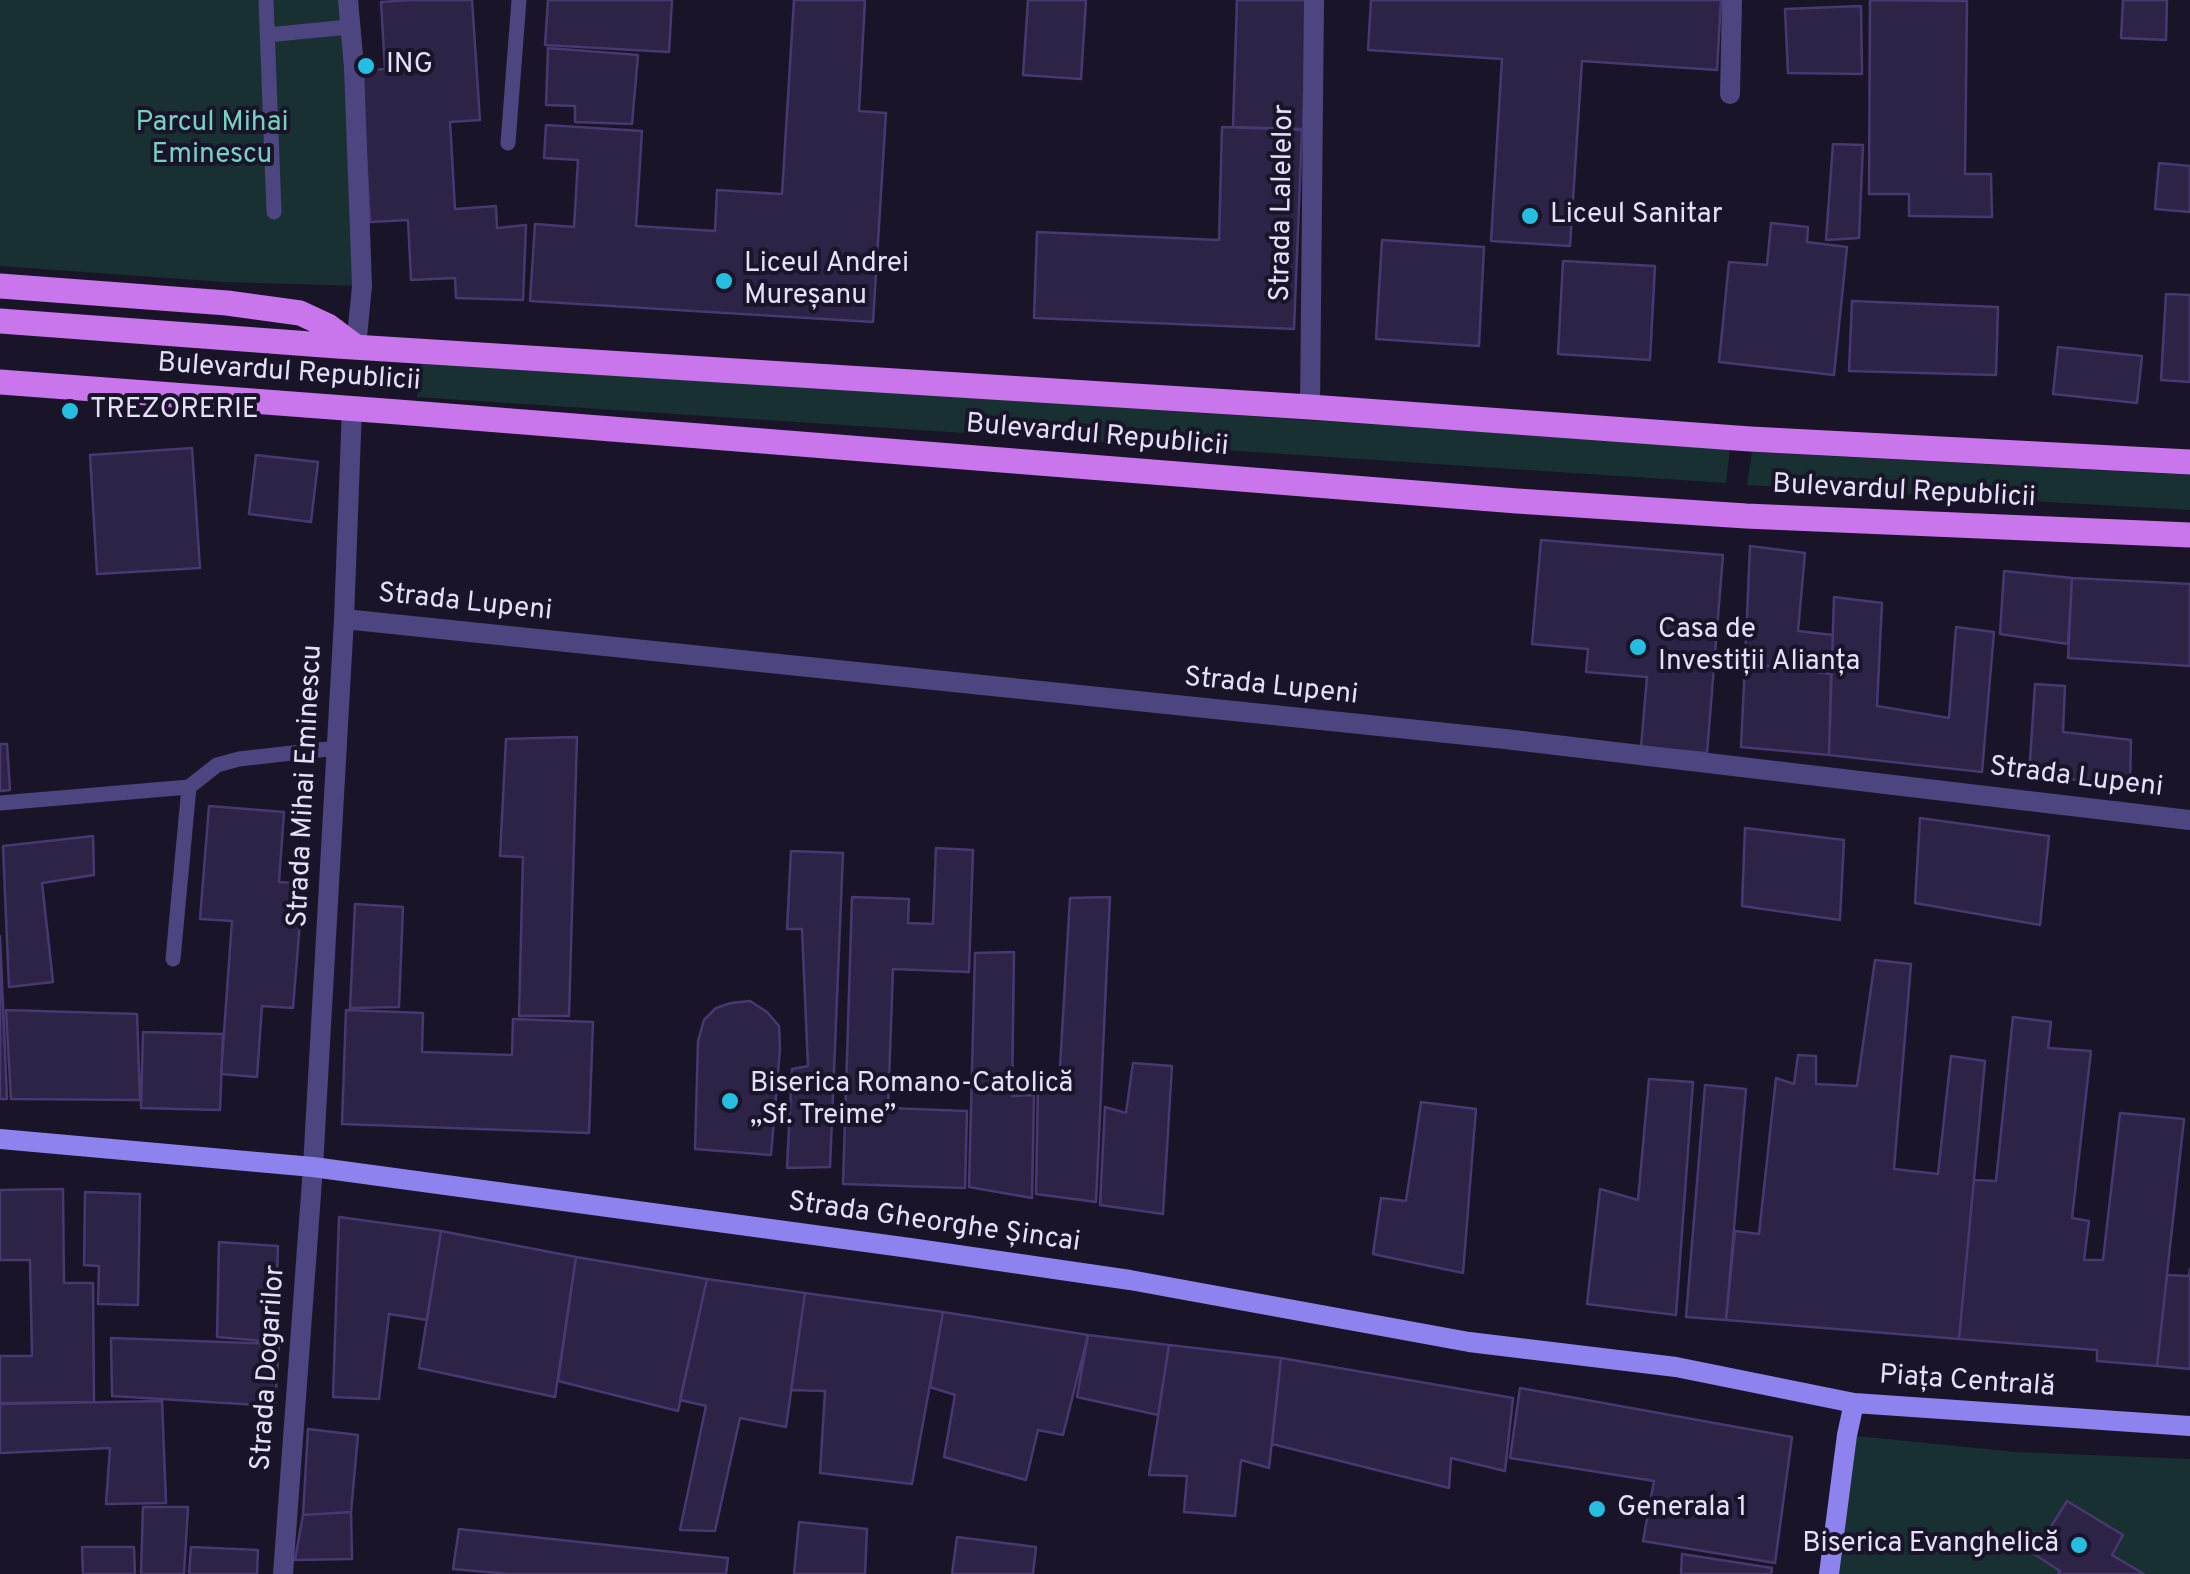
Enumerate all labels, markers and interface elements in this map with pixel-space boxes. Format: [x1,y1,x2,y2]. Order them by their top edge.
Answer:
place label: ING [386,49,433,83]
marker: ING [355,55,377,77]
street label: Strada Lalelelor [1265,104,1303,302]
park label: Parcul Mihai Eminescu [135,107,289,173]
place label: Liceul Sanitar [1550,199,1723,233]
marker: Liceul Sanitar [1519,205,1541,227]
place label: Liceul Andrei Mureșanu [744,248,909,314]
marker: Liceul Andrei Mureșanu [713,270,735,292]
street label: Bulevardul Republicii [156,348,422,400]
place label: TREZORERIE [90,394,259,428]
marker: TREZORERIE [59,400,81,422]
street label: Bulevardul Republicii [964,409,1230,465]
street label: Bulevardul Republicii [1771,469,2037,517]
street label: Strada Lupeni [376,578,554,630]
place label: Casa de Investiții Alianța [1658,614,1860,680]
marker: Casa de Investiții Alianța [1627,636,1649,658]
street label: Strada Mihai Eminescu [283,644,331,928]
street label: Strada Lupeni [1182,662,1360,714]
street label: Strada Lupeni [1987,752,2165,806]
place label: Biserica Romano-Catolică „Sf. Treime” [750,1068,1073,1134]
marker: Biserica Romano-Catolică „Sf. Treime” [719,1090,741,1112]
street label: Strada Gheorghe Șincai [786,1187,1082,1261]
street label: Strada Dogarilor [246,1264,294,1472]
street label: Piața Centrală [1878,1360,2056,1406]
place label: Generala 1 [1617,1492,1747,1526]
marker: Generala 1 [1586,1498,1608,1520]
place label: Biserica Evanghelică [1802,1528,2059,1562]
marker: Biserica Evanghelică [2068,1534,2090,1556]

